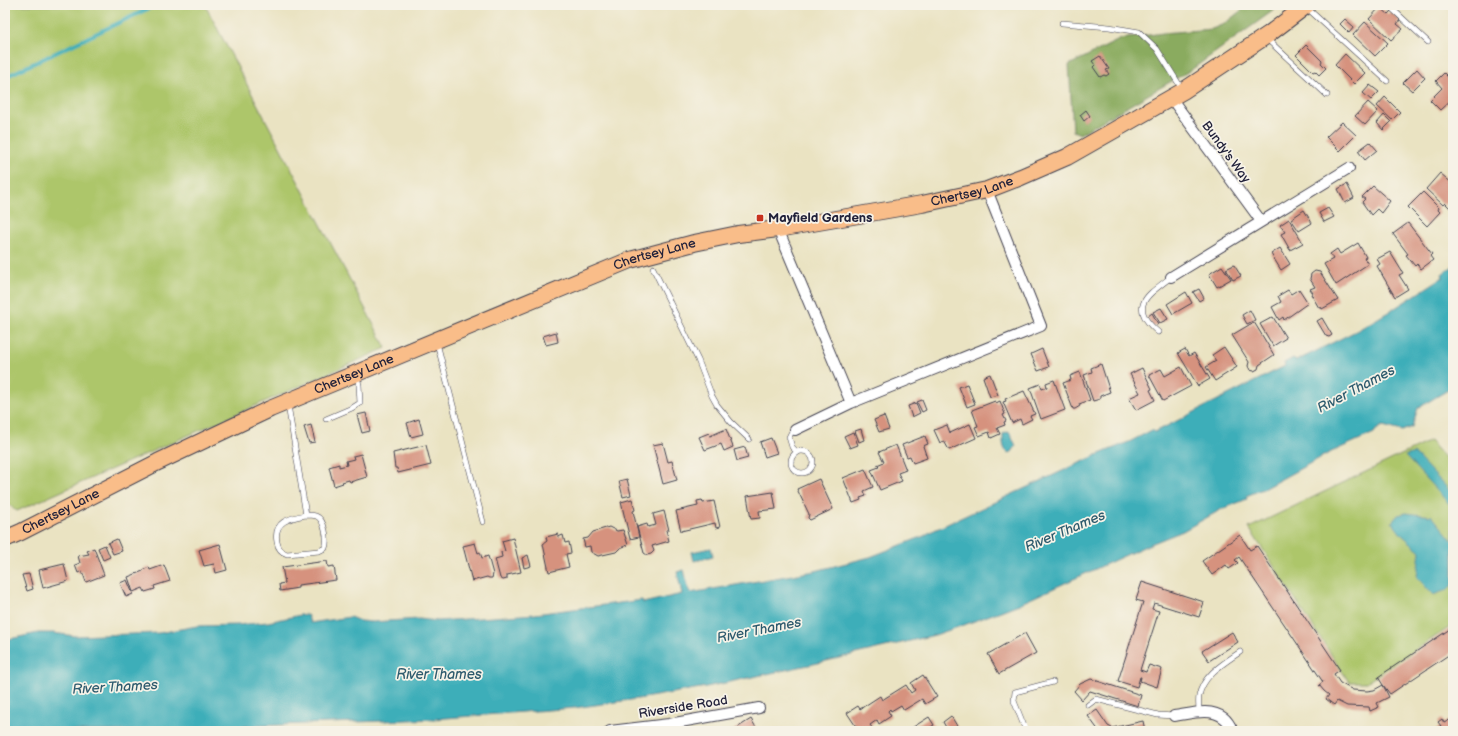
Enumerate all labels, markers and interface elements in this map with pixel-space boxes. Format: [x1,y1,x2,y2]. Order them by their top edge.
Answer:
street label: Bundy's Way [1198,118,1254,186]
street label: Chertsey Lane [929,173,1016,210]
place label: Mayfield Gardens [768,210,873,226]
marker: Mayfield Gardens [755,213,765,223]
street label: Chertsey Lane [611,235,698,274]
street label: Chertsey Lane [312,351,396,398]
water label: River Thames [1314,361,1398,417]
street label: Chertsey Lane [19,485,102,538]
water label: River Thames [1022,506,1108,556]
water label: River Thames [715,613,803,647]
water label: River Thames [396,666,482,683]
water label: River Thames [72,676,158,698]
street label: Riverside Road [637,692,729,722]

